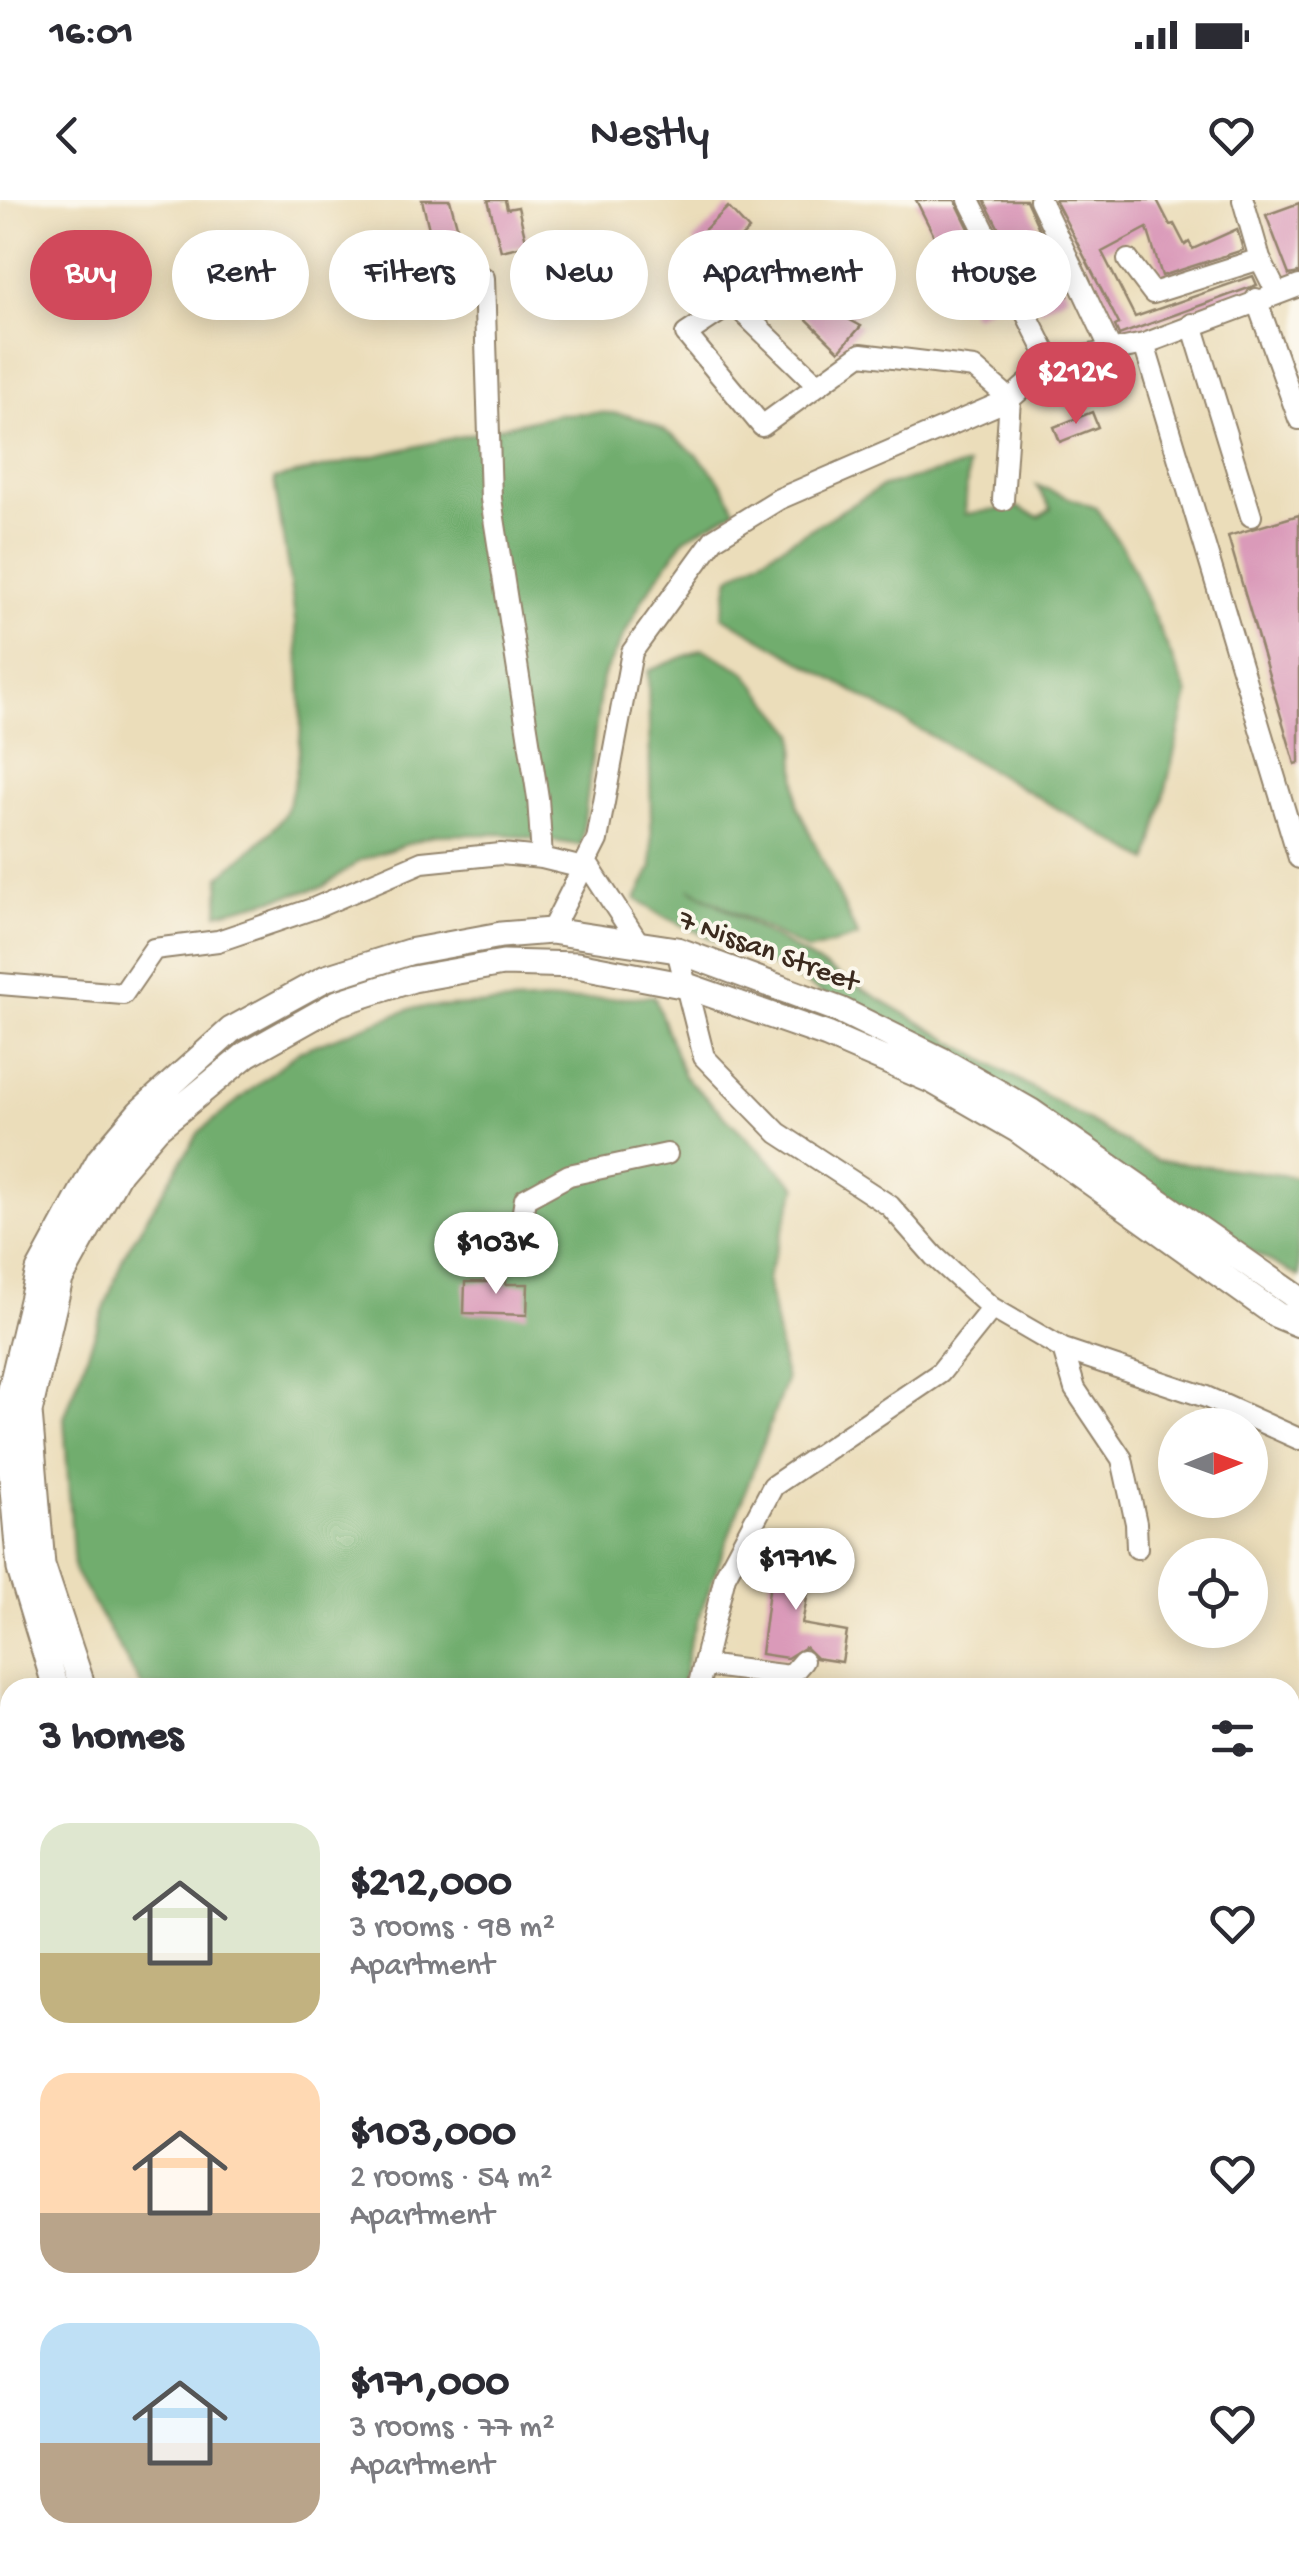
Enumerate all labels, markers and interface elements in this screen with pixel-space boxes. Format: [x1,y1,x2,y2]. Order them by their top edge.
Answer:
text: 16:01 [50,13,133,57]
icon: back [40,108,95,163]
icon: heart [1204,108,1259,163]
text: Nestly [590,109,709,162]
chip: Buy [30,230,152,320]
chip: Rent [172,230,309,320]
chip: Filters [329,230,490,320]
chip: New [510,230,648,320]
chip: Apartment [668,230,896,320]
chip: House [916,230,1071,320]
pin: $212K [1006,342,1146,427]
text: $212K [1038,355,1114,393]
street label: 7 Nissan Street [672,904,865,1003]
pin: $103K [426,1212,566,1297]
text: $103K [456,1225,536,1263]
north arrow [1158,1408,1268,1518]
map controls [1158,1408,1268,1648]
pin: $171K [726,1528,866,1613]
button: locate [1158,1538,1268,1648]
text: $171K [759,1541,833,1579]
icon: filters [1205,1711,1260,1766]
text: 3 homes [40,1714,183,1763]
text: $212,000 [350,1861,512,1910]
icon: home [120,1863,240,1983]
icon: heart [1205,1896,1260,1951]
text: 3 rooms · 98 m² [350,1910,555,1948]
text: Apartment [350,1948,494,1986]
text: $103,000 [350,2111,516,2160]
icon: home [120,2113,240,2233]
icon: heart [1205,2146,1260,2201]
text: 2 rooms · 54 m² [350,2160,552,2198]
text: Apartment [350,2198,494,2236]
text: $171,000 [350,2361,509,2410]
icon: home [120,2363,240,2483]
icon: heart [1205,2396,1260,2451]
text: 3 rooms · 77 m² [350,2410,555,2448]
text: Apartment [350,2448,494,2486]

